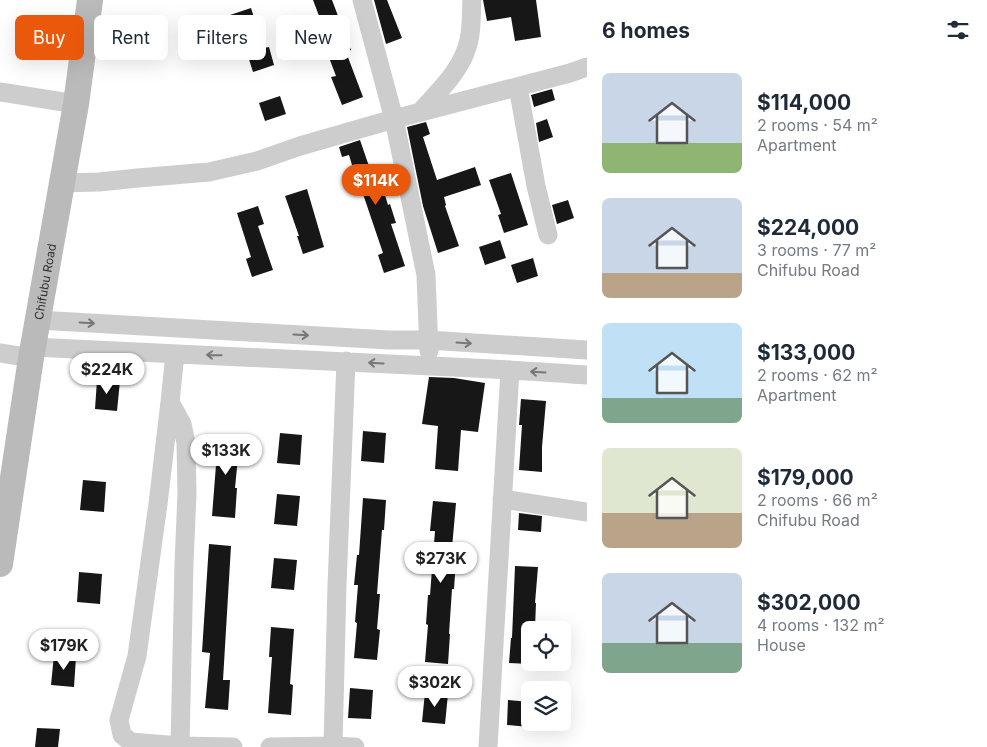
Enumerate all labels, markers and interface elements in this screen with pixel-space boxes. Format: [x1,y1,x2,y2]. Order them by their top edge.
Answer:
chip: Buy [15,15,84,60]
chip: Rent [94,15,168,60]
chip: Filters [178,15,266,60]
chip: New [276,15,350,60]
icon: filters [944,16,972,44]
text: 6 homes [602,18,690,43]
text: $114,000 [757,90,851,115]
icon: home [642,93,702,153]
text: 2 rooms · 54 m² [757,115,878,135]
text: Apartment [757,135,837,155]
pin: $114K [341,164,411,206]
text: $114K [353,170,399,190]
text: $224,000 [757,215,859,240]
icon: home [642,218,702,278]
text: 3 rooms · 77 m² [757,240,876,260]
street label: Chifubu Road [30,242,59,321]
text: Chifubu Road [757,260,860,280]
one-way arrow [78,318,94,327]
one-way arrow [293,330,309,339]
one-way arrow [455,338,471,348]
text: $133,000 [757,340,855,365]
icon: home [642,343,702,403]
one-way arrow [206,350,222,360]
pin: $224K [72,352,142,395]
one-way arrow [368,358,384,367]
text: $224K [81,359,133,379]
text: 2 rooms · 62 m² [757,365,878,385]
one-way arrow [531,367,547,376]
text: Apartment [757,385,837,405]
pin: $133K [191,434,261,476]
text: $133K [201,440,251,460]
text: $179,000 [757,465,854,490]
icon: home [642,468,702,528]
text: 2 rooms · 66 m² [757,490,878,510]
text: Chifubu Road [757,510,860,530]
pin: $273K [406,542,476,584]
text: $273K [415,548,467,568]
text: $302,000 [757,590,861,615]
icon: home [642,593,702,653]
text: 4 rooms · 132 m² [757,615,885,635]
map controls [521,621,571,731]
button: locate [521,621,571,671]
pin: $179K [29,628,99,671]
text: $179K [40,635,88,655]
text: House [757,635,806,655]
pin: $302K [400,666,470,708]
text: $302K [408,672,462,692]
button: layers [521,681,571,731]

